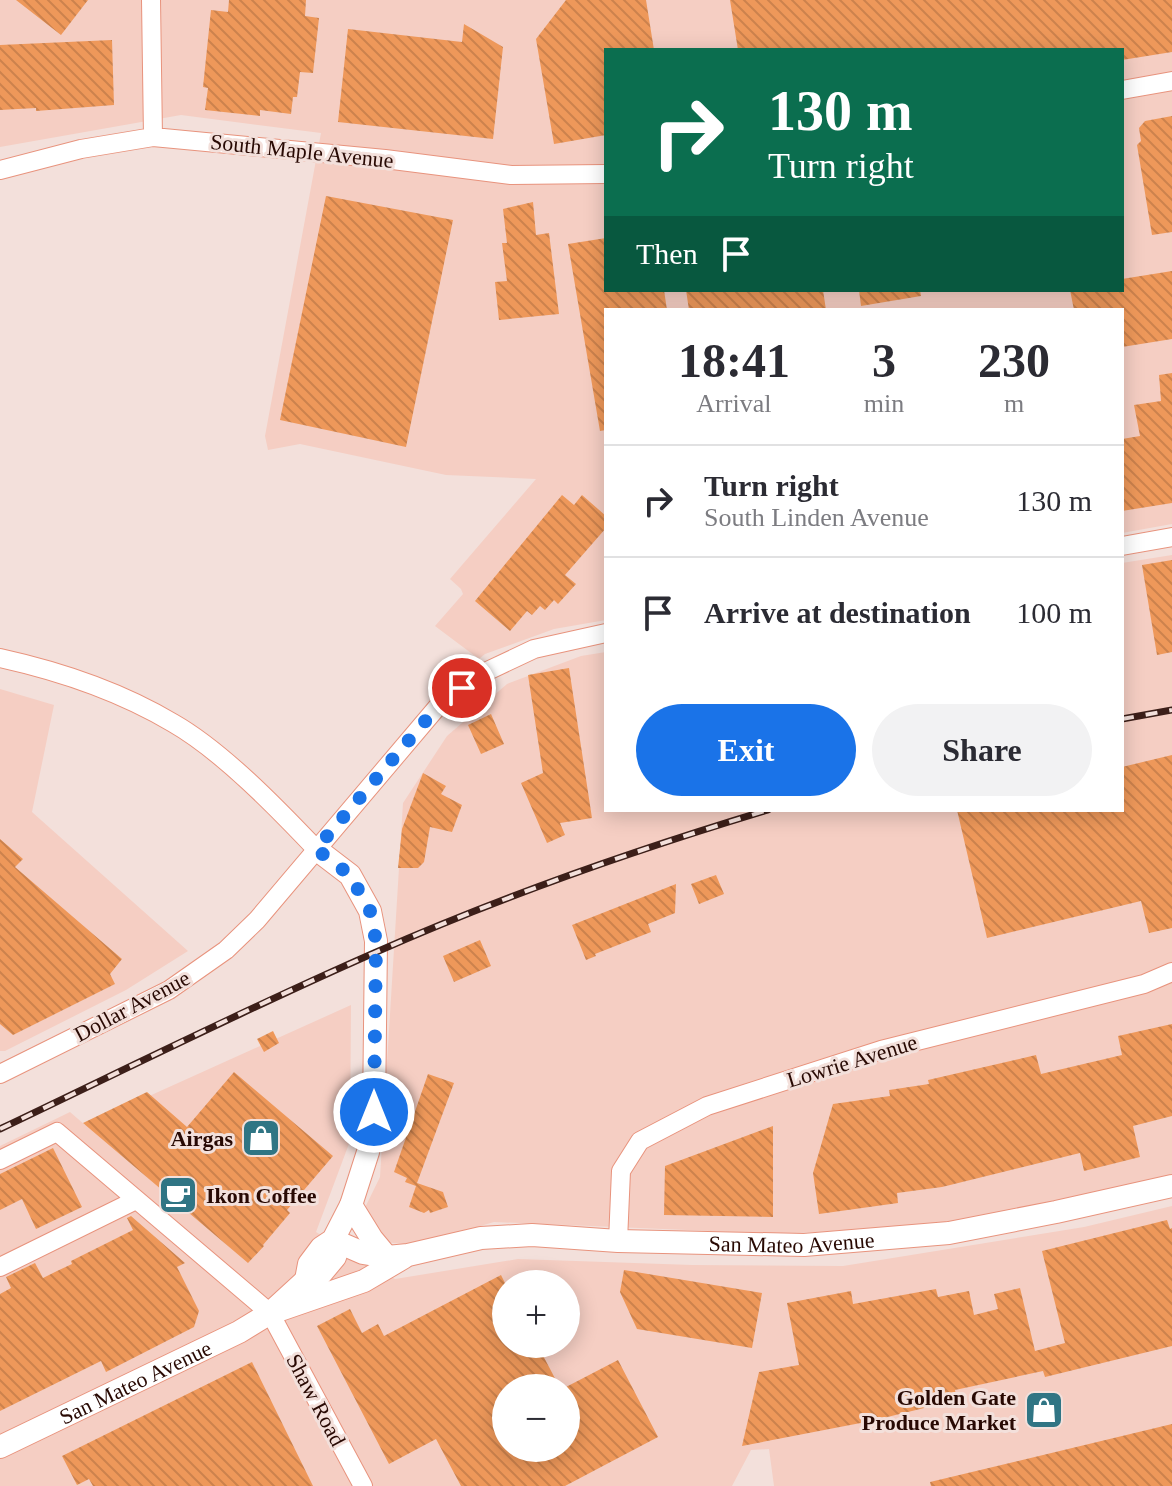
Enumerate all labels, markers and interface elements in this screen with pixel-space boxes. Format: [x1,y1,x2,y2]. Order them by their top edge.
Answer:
icon: right [636,80,740,184]
text: 130 m [768,80,913,142]
street label: South Maple Avenue [209,129,395,173]
text: Turn right [768,146,914,186]
icon: arrive [714,232,758,276]
text: Then [636,237,698,270]
text: 18:41 [678,334,790,387]
text: 3 [872,334,896,387]
text: 230 [978,334,1050,387]
text: Arrival [696,389,771,418]
text: min [864,389,904,418]
text: m [1004,389,1024,418]
text: Turn right [704,469,839,502]
icon: right [636,479,680,523]
text: 130 m [1016,484,1092,517]
text: South Linden Avenue [704,503,929,532]
icon: arrive [636,591,680,635]
text: Arrive at destination [704,596,971,629]
text: 100 m [1016,596,1092,629]
pin [428,654,496,722]
icon: arrive [440,666,484,710]
button: Exit [636,704,856,796]
button: Share [872,704,1092,796]
street label: Dollar Avenue [70,965,194,1047]
street label: Lowrie Avenue [784,1029,920,1093]
position arrow [332,1070,416,1154]
shop icon: Airgas [240,1117,282,1159]
place label: Airgas [171,1126,233,1151]
cafe icon: Ikon Coffee [157,1174,199,1216]
place label: Ikon Coffee [206,1183,317,1208]
street label: San Mateo Avenue [708,1227,875,1258]
map controls [492,1270,580,1462]
button: + [492,1270,580,1358]
street label: San Mateo Avenue [55,1335,215,1429]
street label: Shaw Road [281,1350,351,1450]
button: − [492,1374,580,1462]
place label: Golden Gate Produce Market [862,1385,1017,1435]
shop icon: Golden Gate Produce Market [1023,1389,1065,1431]

